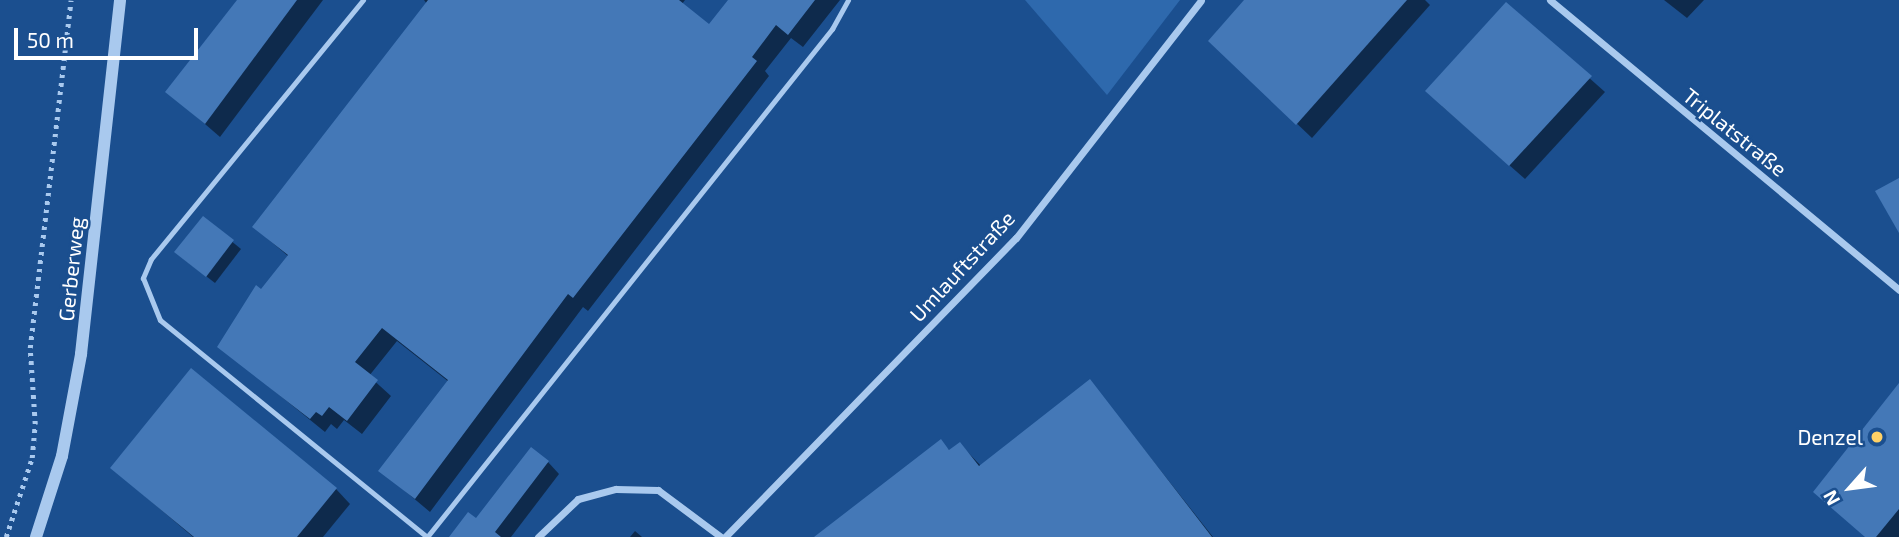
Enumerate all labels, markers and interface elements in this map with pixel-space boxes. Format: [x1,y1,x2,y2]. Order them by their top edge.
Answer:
scale bar [18,14,201,58]
text: 50 m [27,27,74,52]
street label: Triplatstraße [1678,83,1792,181]
street label: Umlauftstraße [904,205,1020,327]
street label: Gerberweg [53,216,89,322]
place label: Denzel [1797,424,1863,450]
marker: Denzel [1869,429,1885,445]
north arrow [1815,453,1885,523]
text: N [1818,487,1844,510]

